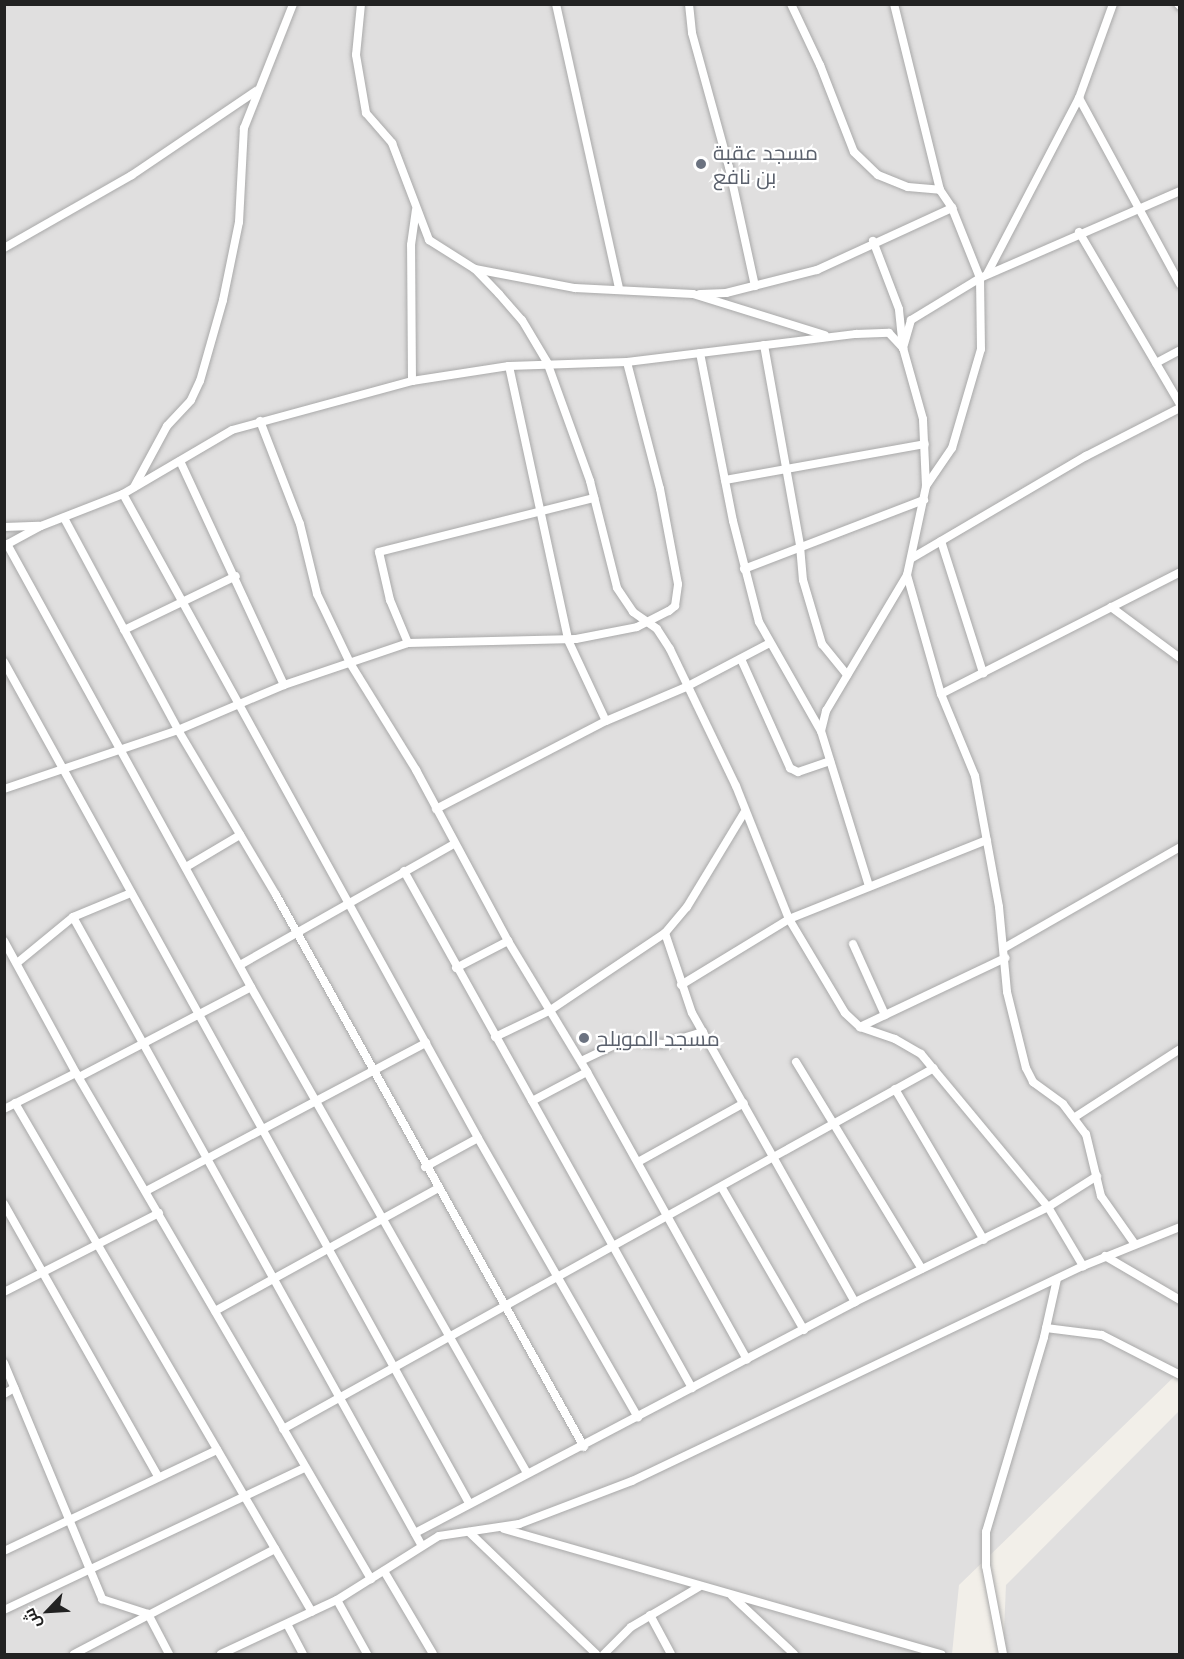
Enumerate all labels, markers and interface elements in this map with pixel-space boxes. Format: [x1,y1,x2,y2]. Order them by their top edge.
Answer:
place label: مسجد عقبة بن نافع [713,139,818,189]
marker: مسجد عقبة بن نافع [694,157,708,171]
place label: مسجد المويلح [596,1025,720,1051]
marker: مسجد المويلح [577,1031,591,1045]
north arrow [18,1581,78,1641]
text: ش [18,1605,44,1632]

